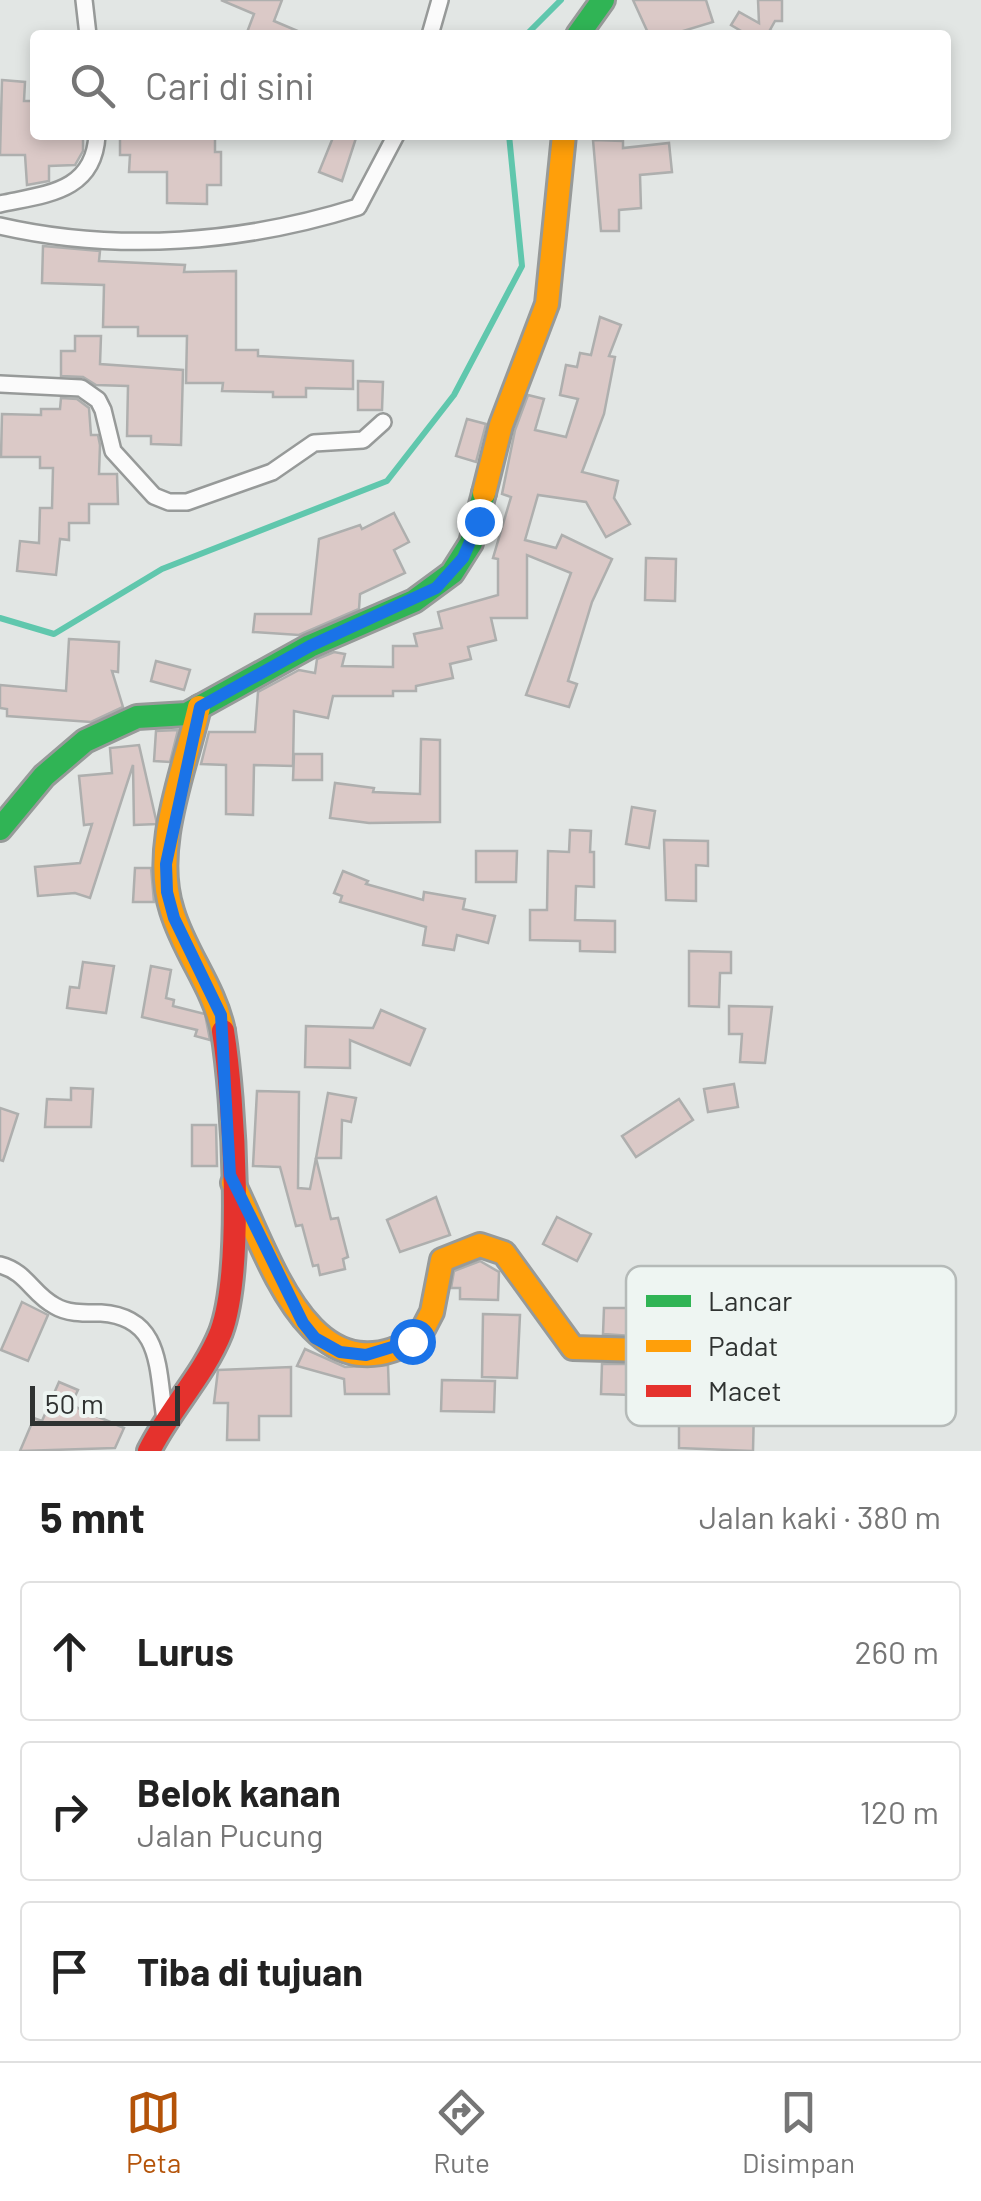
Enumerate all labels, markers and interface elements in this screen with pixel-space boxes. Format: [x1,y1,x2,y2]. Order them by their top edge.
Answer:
search box [30,30,951,140]
icon: search [65,58,120,113]
text: Cari di sini [145,62,315,108]
route end [457,499,503,545]
legend [626,1266,956,1426]
text: Lancar [708,1283,792,1317]
route start [390,1319,436,1365]
text: Padat [708,1328,778,1362]
text: Macet [708,1373,782,1407]
scale bar [30,1381,180,1426]
text: 50 m [45,1386,104,1420]
text: 5 mnt [40,1491,145,1541]
text: Jalan kaki · 380 m [699,1497,941,1535]
icon: ahead [42,1624,97,1679]
text: Lurus [137,1628,234,1674]
text: 260 m [854,1632,939,1670]
text: Belok kanan [137,1769,341,1815]
icon: right [42,1784,97,1839]
text: 120 m [860,1792,939,1830]
text: Jalan Pucung [137,1815,323,1853]
icon: arrive [42,1944,97,1999]
text: Tiba di tujuan [137,1948,363,1994]
tab: Peta [126,2085,181,2179]
tab: Rute [433,2085,490,2179]
tab: Disimpan [742,2085,855,2179]

